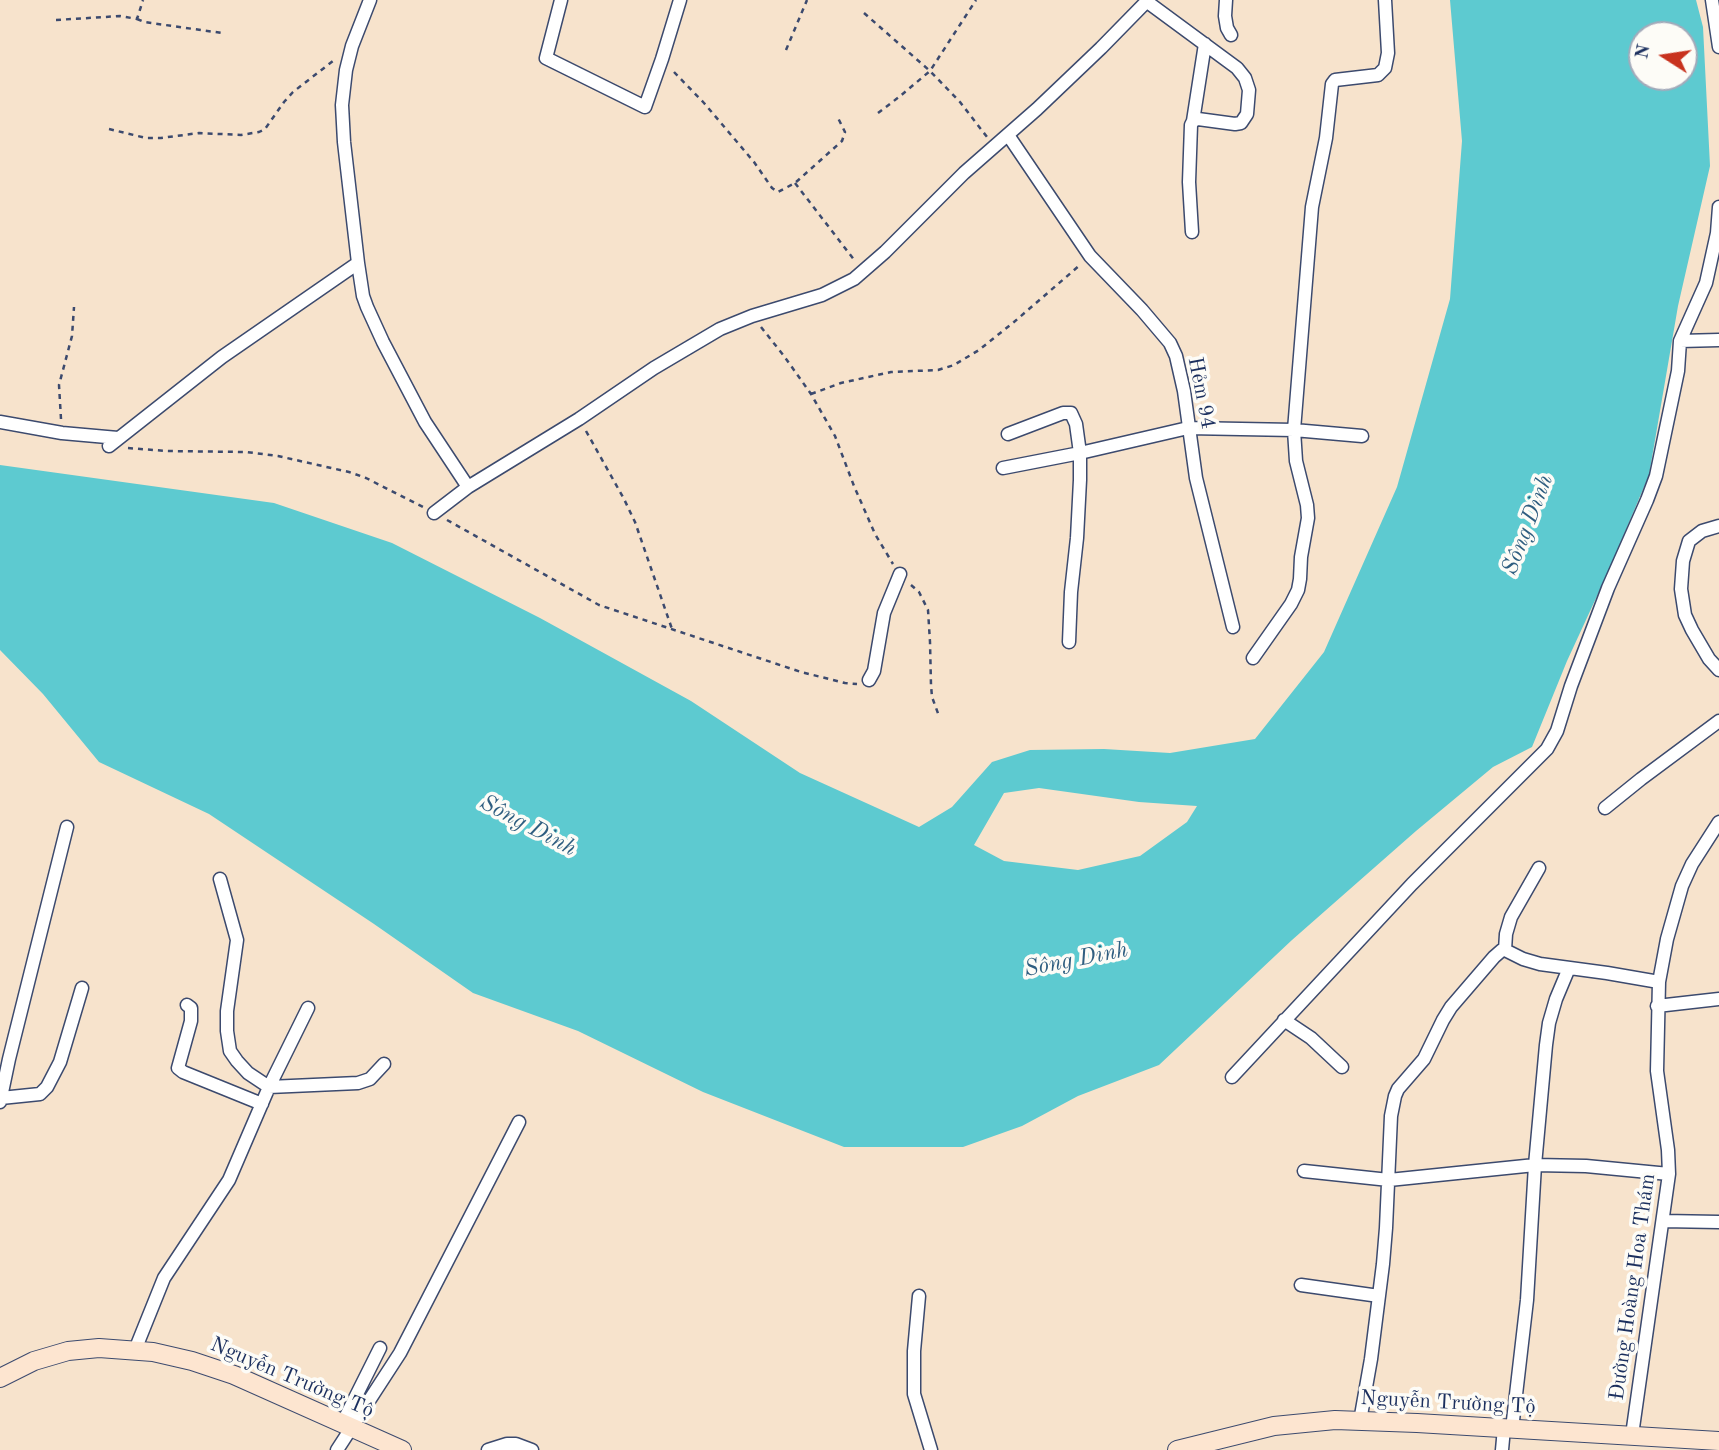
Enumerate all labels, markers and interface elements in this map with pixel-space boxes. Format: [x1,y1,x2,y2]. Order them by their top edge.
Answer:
north arrow [1628,21,1698,91]
text: N [1633,43,1655,61]
street label: Hẻm 94 [1182,355,1220,431]
water label: Sông Dinh [1496,471,1560,579]
water label: Sông Dinh [475,789,581,863]
water label: Sông Dinh [1022,936,1130,984]
street label: Đường Hoàng Hoa Thám [1605,1172,1661,1402]
street label: Nguyễn Trường Tộ [206,1332,378,1424]
street label: Nguyễn Trường Tộ [1360,1386,1536,1420]

